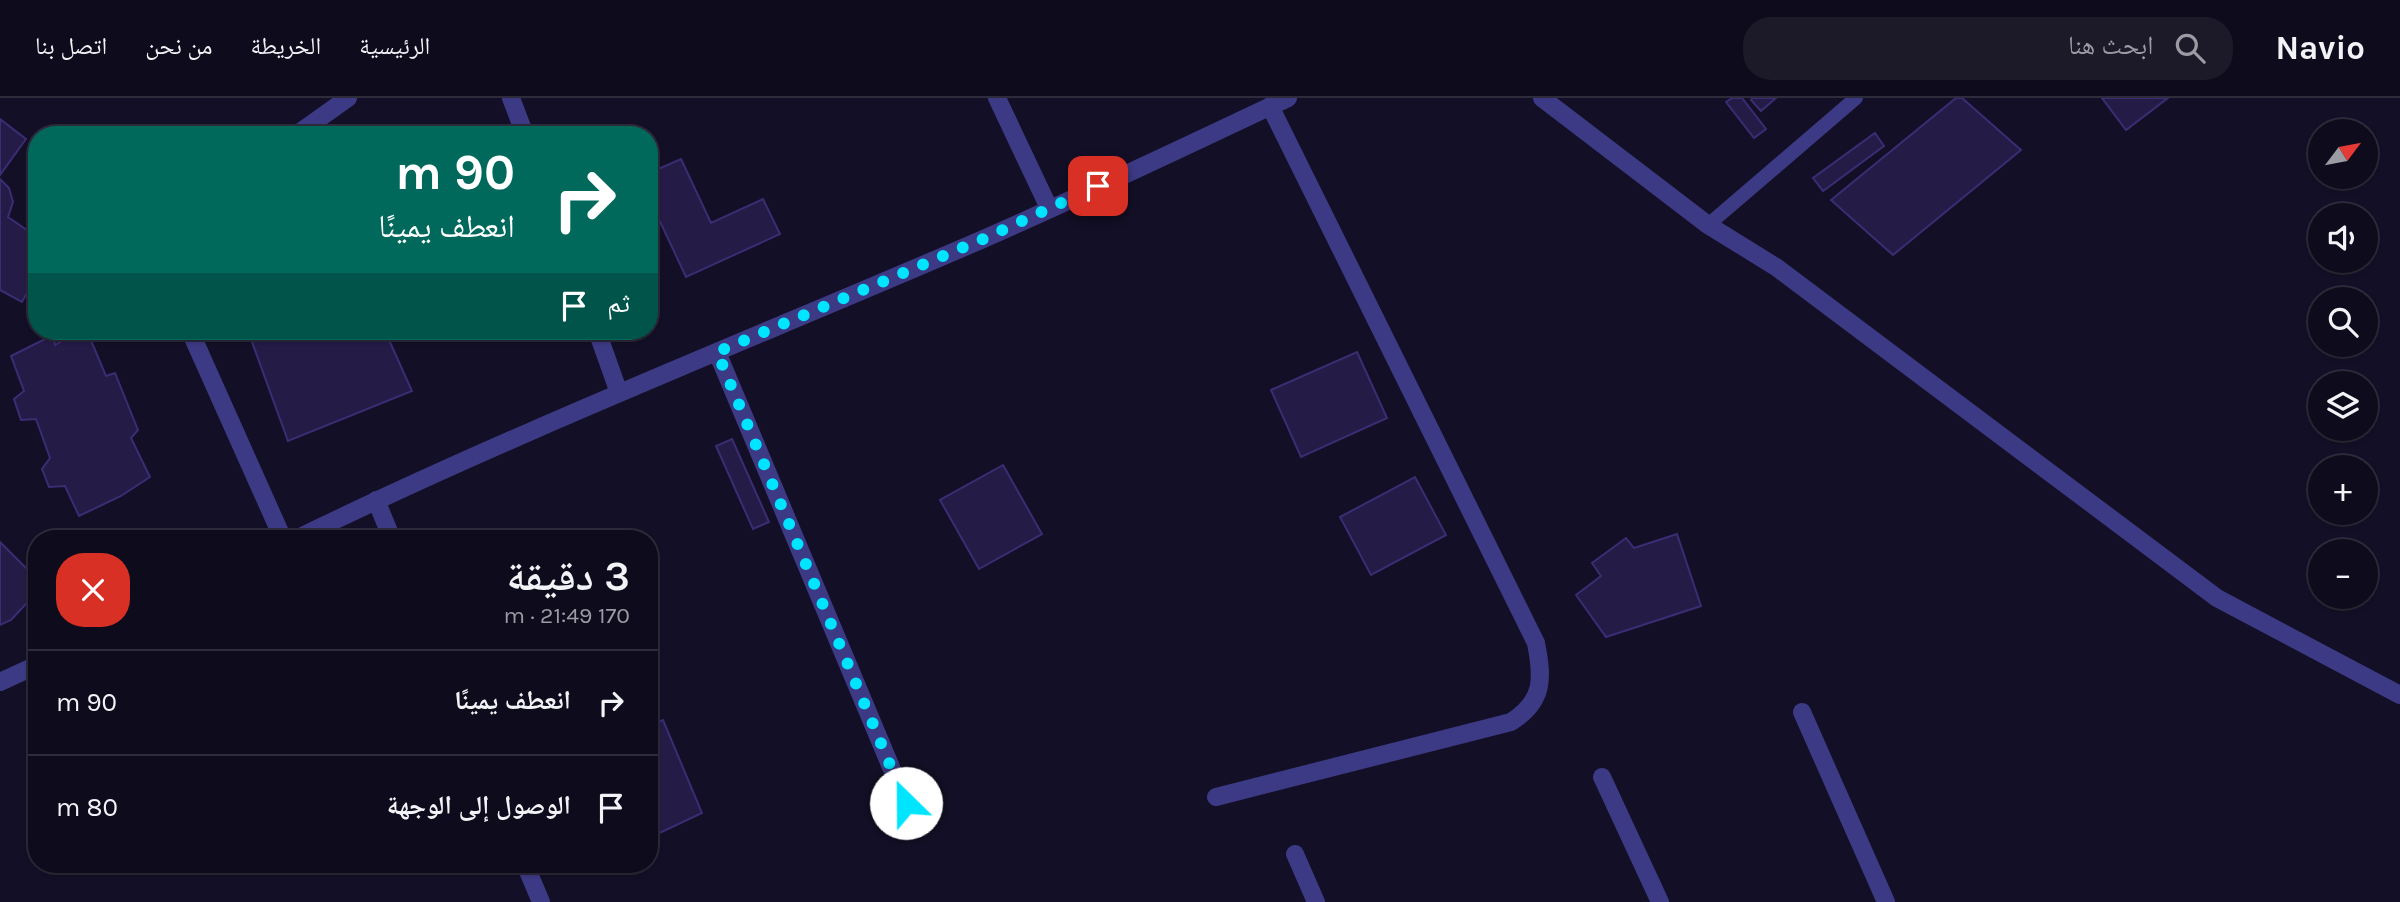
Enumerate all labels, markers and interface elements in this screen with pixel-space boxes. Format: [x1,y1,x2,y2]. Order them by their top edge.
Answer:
search box [1743,17,2233,80]
icon: search [2171,29,2209,67]
text: Navio [2275,29,2365,67]
text: ابحث هنا [2068,30,2153,61]
text: اتصل بنا [35,32,107,60]
text: من نحن [145,32,213,60]
text: الخريطة [251,32,321,60]
text: الرئيسية [359,32,430,60]
north arrow [2308,119,2378,189]
map controls [2308,119,2378,609]
text: 90 m [395,144,515,201]
icon: right [539,154,630,245]
pin [1068,156,1128,216]
icon: arrive [1079,167,1117,205]
button: sound [2308,203,2378,273]
text: انعطف يمينًا [378,208,515,245]
icon: arrive [555,287,593,325]
button: search [2308,287,2378,357]
text: ثم [607,288,630,319]
button: layers [2308,371,2378,441]
button: + [2308,455,2378,525]
button: − [2308,539,2378,609]
text: 3 دقيقة [506,551,630,601]
button: close [56,553,130,627]
text: 170 m · 21:49 [504,602,630,629]
icon: right [592,684,630,722]
text: انعطف يمينًا [454,685,571,716]
text: 90 m [56,687,117,718]
position arrow [869,766,943,840]
icon: arrive [592,789,630,827]
text: الوصول إلى الوجهة [387,790,571,821]
text: 80 m [56,792,118,823]

